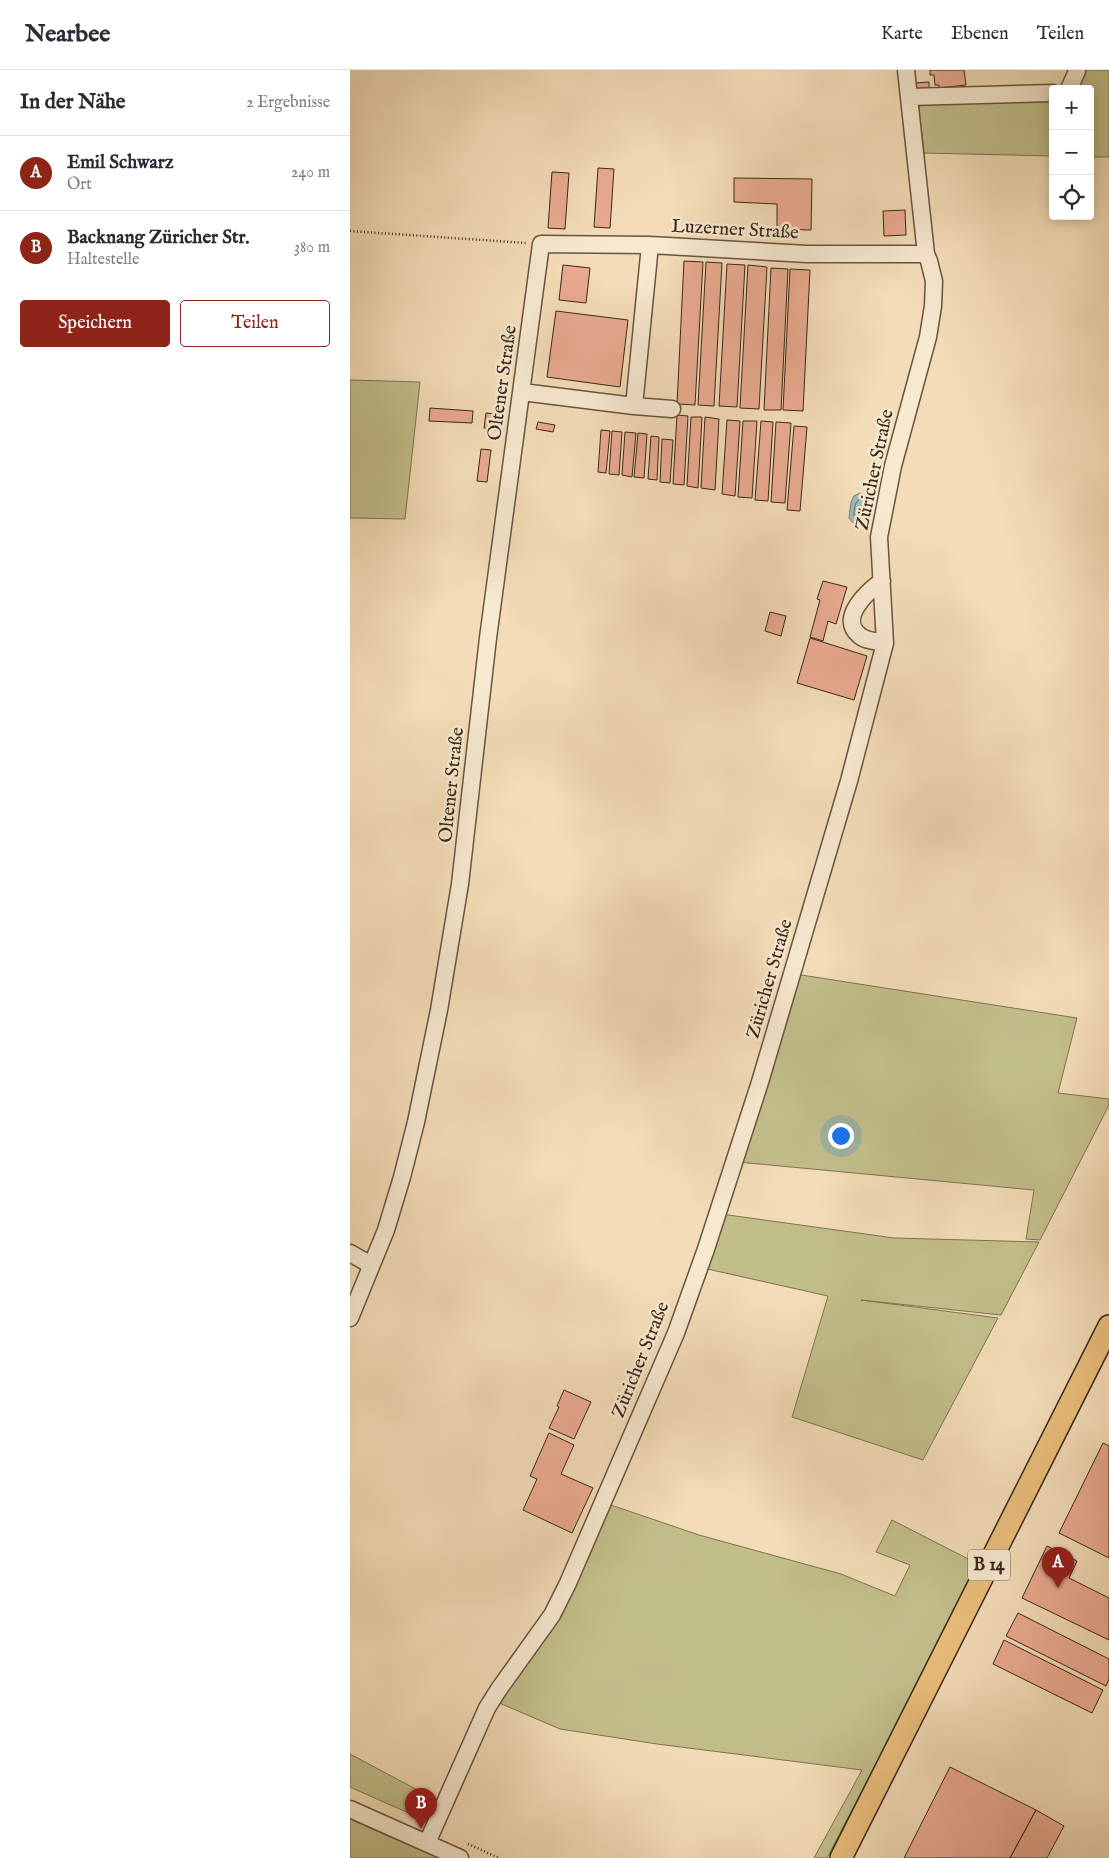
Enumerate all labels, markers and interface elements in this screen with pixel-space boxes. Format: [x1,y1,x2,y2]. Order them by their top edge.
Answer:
text: Nearbee [25,19,110,50]
text: Karte [881,23,923,46]
text: Ebenen [951,23,1009,46]
text: Teilen [1037,23,1084,46]
map controls [1049,85,1094,220]
button: + [1049,85,1094,130]
text: In der Nähe [20,89,126,116]
text: 2 Ergebnisse [246,93,330,113]
button: − [1049,130,1094,175]
text: Emil Schwarz [67,151,173,175]
text: A [31,163,41,183]
text: 240 m [291,163,330,183]
text: Ort [67,175,92,195]
button: locate [1049,175,1094,220]
street label: Luzerner Straße [671,215,800,245]
text: Backnang Züricher Str. [67,226,249,250]
text: B [31,238,41,258]
text: 380 m [294,238,330,258]
text: Haltestelle [67,250,139,270]
button: Speichern [20,300,170,347]
button: Teilen [180,300,330,347]
street label: Oltener Straße [483,324,523,442]
street label: Züricher Straße [850,407,900,533]
street label: Oltener Straße [434,726,470,844]
street label: Züricher Straße [741,916,799,1042]
your location [828,1123,854,1149]
street label: Züricher Straße [607,1298,675,1422]
pin: A [1042,1547,1074,1588]
road number: B 14 [968,1550,1010,1580]
pin: B [405,1788,437,1829]

